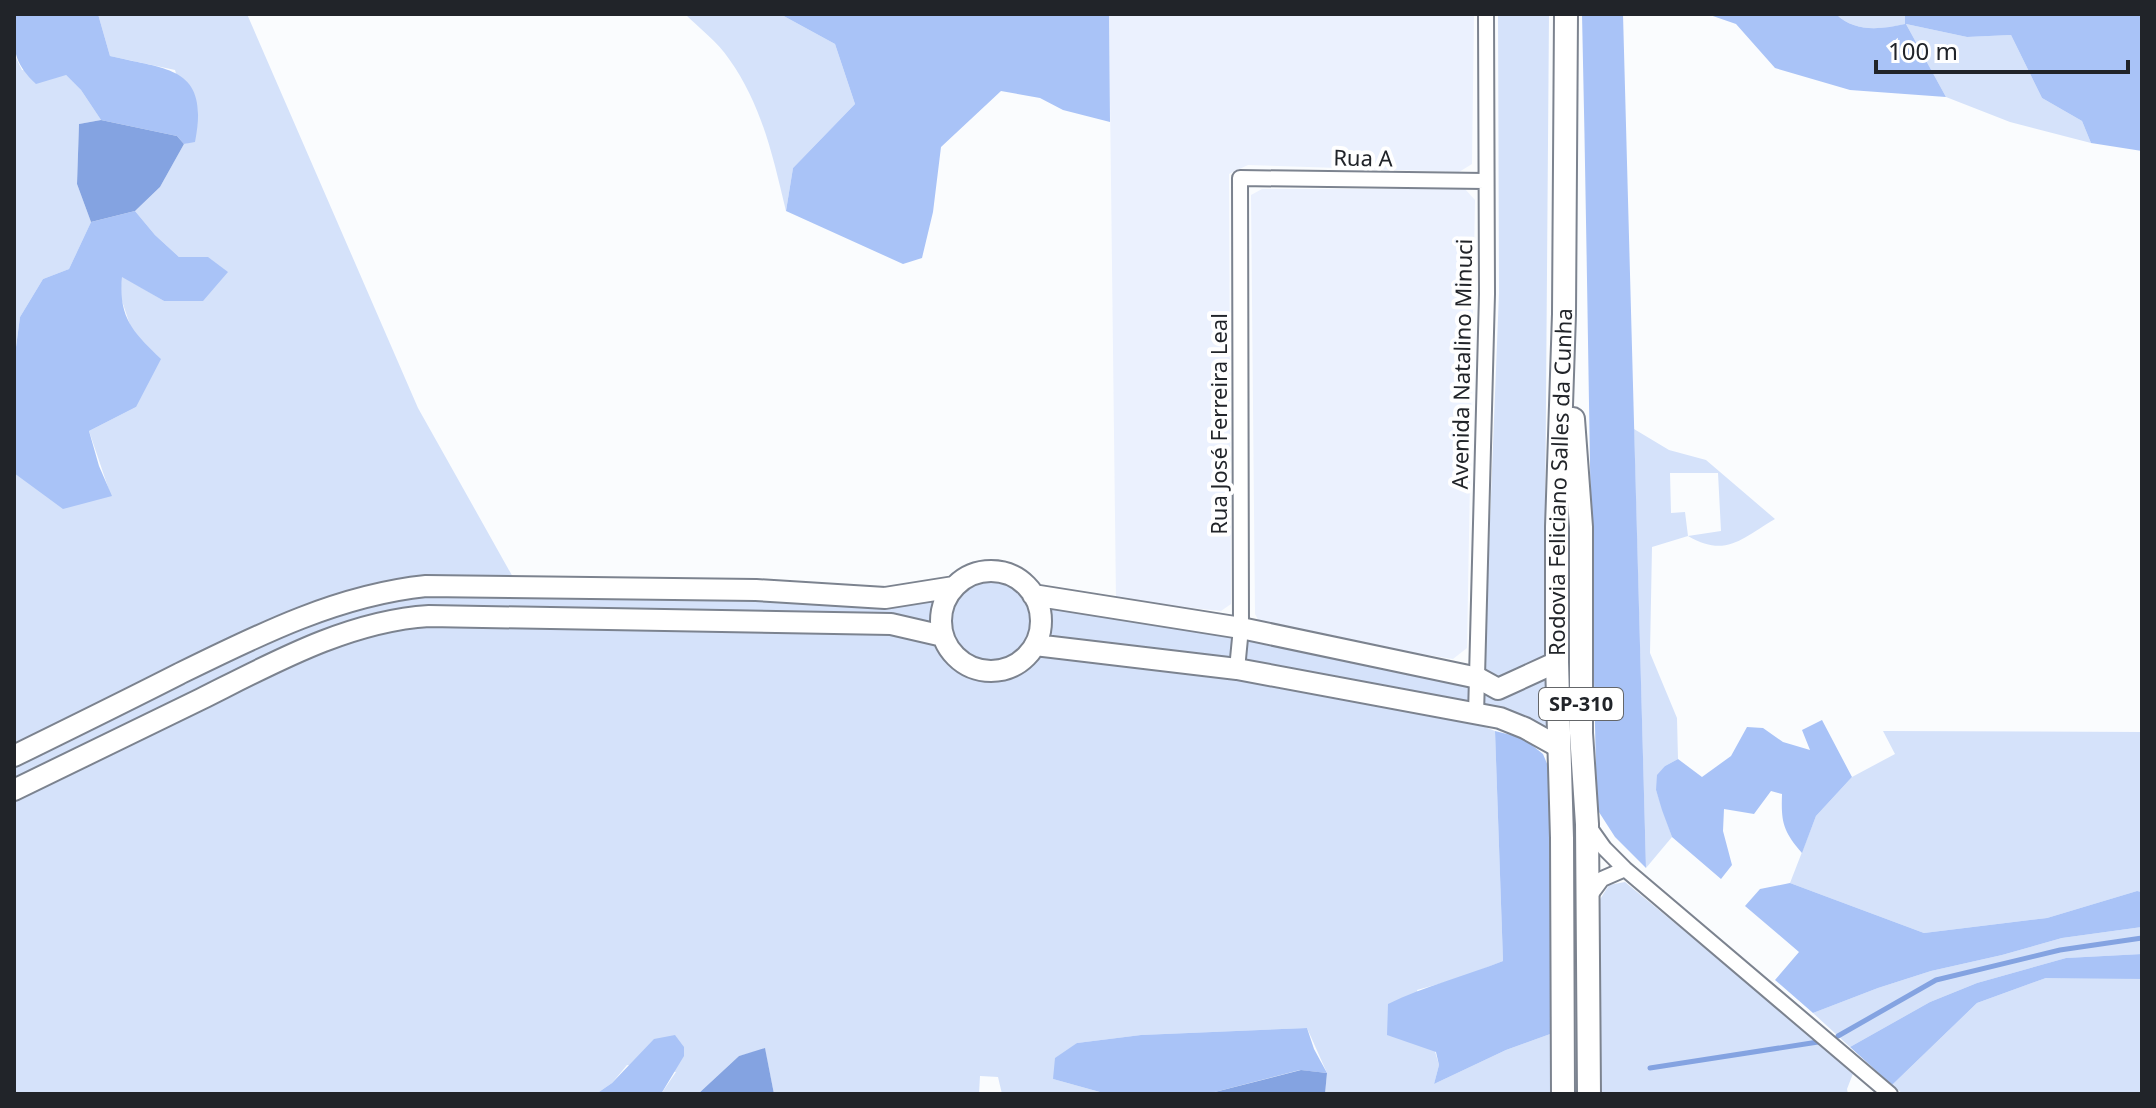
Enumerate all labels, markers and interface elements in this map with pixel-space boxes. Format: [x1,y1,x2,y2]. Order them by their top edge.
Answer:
scale bar [1876,24,2128,74]
text: 100 m [1888,34,1958,67]
street label: Rua A [1333,141,1394,173]
street label: Avenida Natalino Minuci [1444,238,1478,490]
street label: Rodovia Feliciano Salles da Cunha [1541,308,1578,656]
street label: Rua José Ferreira Leal [1203,313,1233,535]
road number: SP-310 [1539,688,1623,720]

